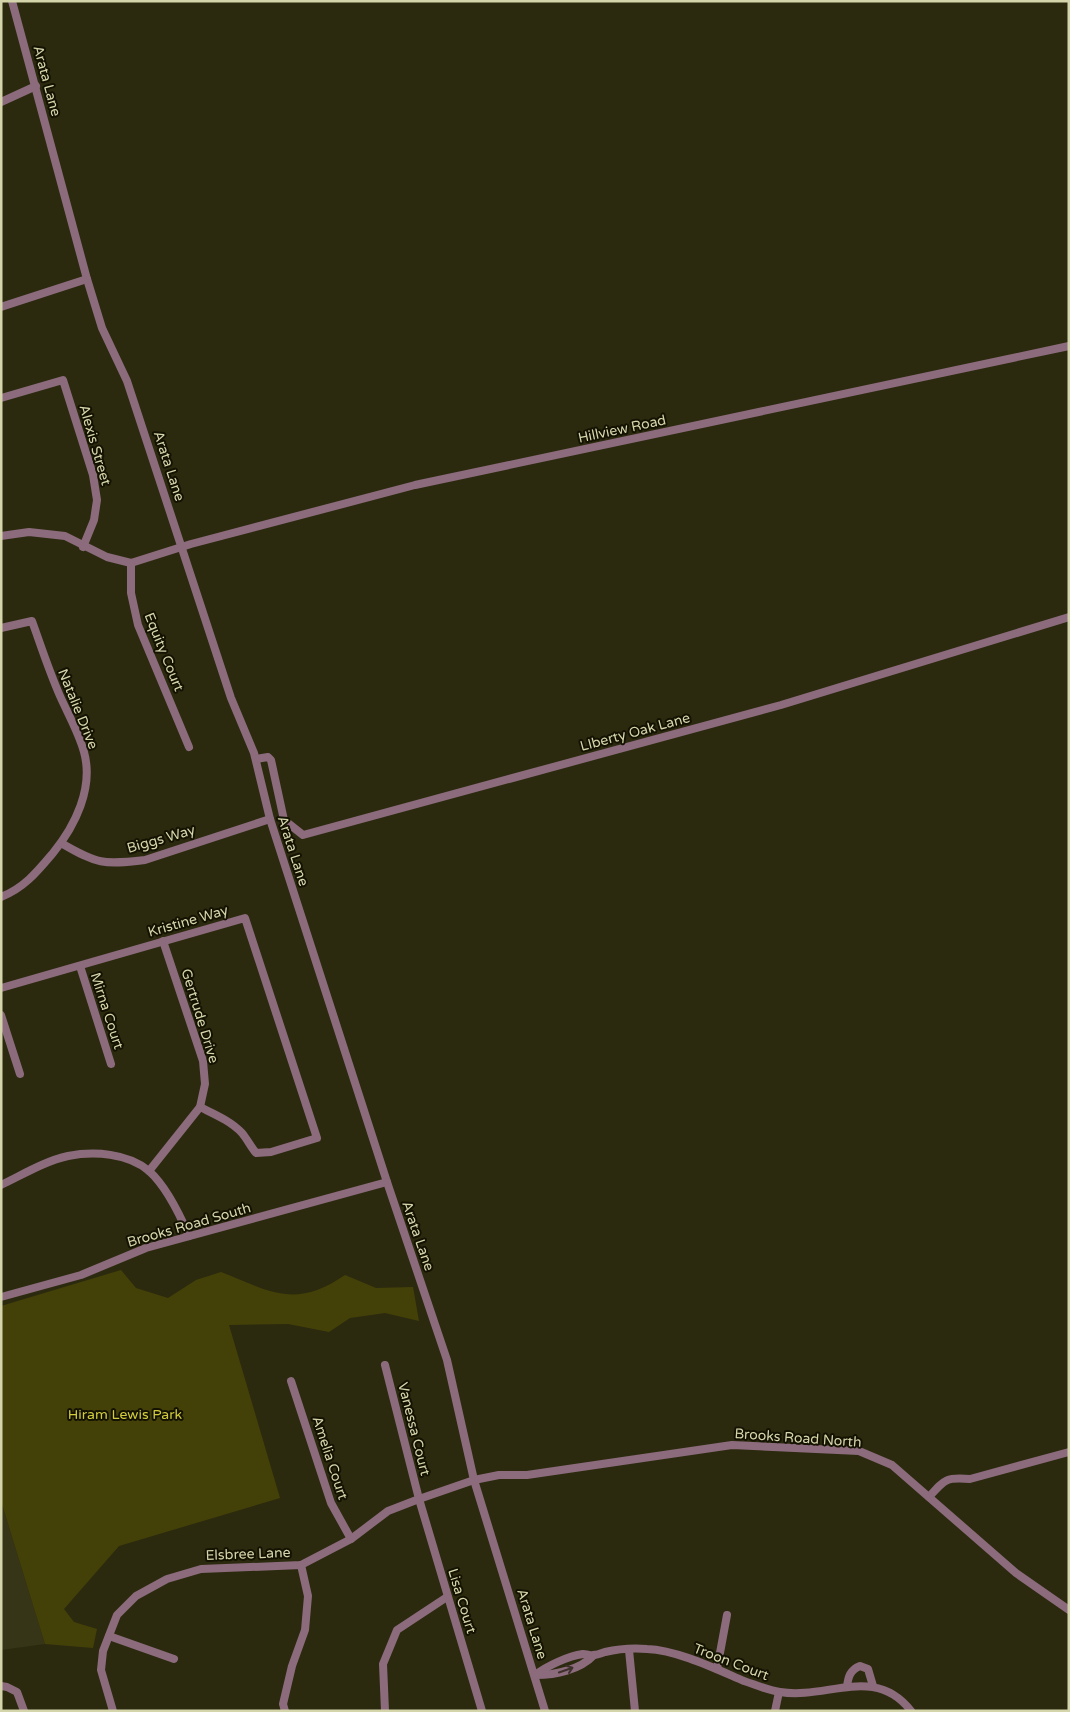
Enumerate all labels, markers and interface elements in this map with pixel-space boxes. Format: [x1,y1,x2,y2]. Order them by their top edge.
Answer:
street label: Arata Lane [29,44,65,118]
street label: Alexis Street [75,403,115,488]
street label: Hillview Road [576,411,668,447]
street label: Arata Lane [150,429,188,503]
street label: Equity Court [141,610,188,694]
street label: Natalie Drive [54,666,102,752]
street label: LIberty Oak Lane [578,709,692,755]
street label: Arata Lane [274,814,312,888]
street label: Biggs Way [125,821,197,857]
street label: Kristine Way [146,901,231,941]
street label: Gertrude Drive [178,967,222,1065]
street label: Mirna Court [87,971,128,1052]
street label: Brooks Road South [125,1199,253,1251]
street label: Arata Lane [398,1199,438,1273]
street label: Vanessa Court [394,1381,434,1478]
park label: Hiram Lewis Park [68,1406,183,1423]
street label: Amelia Court [308,1414,352,1503]
street label: Brooks Road North [734,1425,862,1451]
street label: Elsbree Lane [205,1544,291,1564]
street label: Lisa Court [444,1566,480,1636]
street label: Arata Lane [513,1587,551,1661]
street label: Troon Court [691,1640,772,1684]
one-way arrow [558,1665,573,1674]

